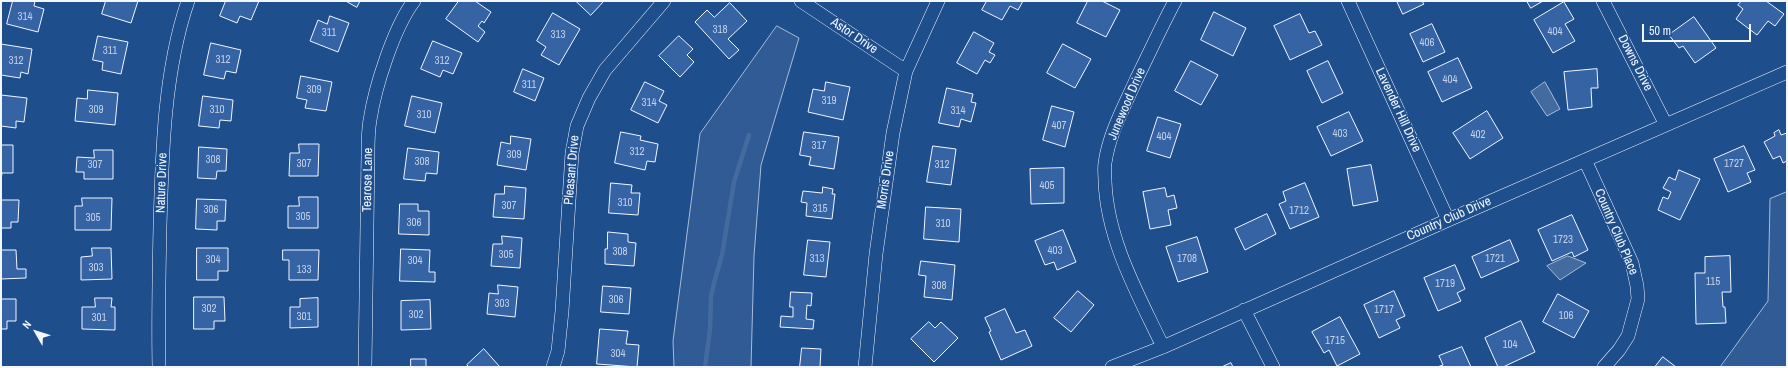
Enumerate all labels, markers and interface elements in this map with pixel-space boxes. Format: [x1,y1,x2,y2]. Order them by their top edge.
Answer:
house number: 314 [17,10,33,24]
street label: Astor Drive [828,15,880,57]
scale bar [1644,16,1753,42]
house number: 318 [712,23,728,37]
text: 50 m [1649,23,1671,39]
house number: 404 [1547,25,1563,39]
house number: 311 [322,26,336,40]
house number: 313 [550,28,566,42]
street label: Downs Drive [1614,32,1656,94]
house number: 406 [1419,36,1435,50]
house number: 311 [103,44,117,58]
house number: 312 [215,53,231,67]
house number: 312 [8,54,24,68]
house number: 312 [434,54,450,68]
street label: Lavender Hill Drive [1372,65,1424,155]
street label: Junewood Drive [1105,66,1149,142]
house number: 404 [1442,73,1458,87]
house number: 311 [522,78,536,92]
house number: 309 [306,83,322,97]
house number: 319 [821,94,837,108]
house number: 314 [641,96,657,110]
house number: 309 [88,103,104,117]
house number: 310 [209,103,225,117]
house number: 314 [950,104,966,118]
house number: 310 [416,108,432,122]
house number: 407 [1051,119,1067,133]
house number: 403 [1332,127,1348,141]
house number: 402 [1470,128,1486,142]
house number: 404 [1156,130,1172,144]
street label: Pleasant Drive [561,134,583,206]
house number: 317 [811,139,827,153]
house number: 312 [629,145,645,159]
street label: Tearose Lane [360,148,376,212]
house number: 309 [506,148,522,162]
street label: Morris Drive [874,150,898,210]
street label: Nature Drive [153,153,171,213]
house number: 308 [205,153,221,167]
house number: 308 [414,155,430,169]
house number: 307 [296,157,312,171]
house number: 1727 [1724,157,1744,171]
house number: 307 [87,158,103,172]
house number: 312 [934,158,950,172]
house number: 405 [1039,179,1055,193]
street label: Country Club Place [1591,187,1641,277]
street label: Country Club Drive [1404,193,1494,245]
house number: 310 [617,196,633,210]
house number: 307 [501,199,517,213]
house number: 315 [812,202,828,216]
house number: 306 [203,203,219,217]
house number: 1712 [1289,204,1309,218]
house number: 305 [295,210,311,224]
house number: 305 [85,211,101,225]
house number: 306 [406,216,422,230]
house number: 310 [935,217,951,231]
house number: 1723 [1553,233,1573,247]
house number: 403 [1047,244,1063,258]
house number: 308 [612,245,628,259]
house number: 305 [498,248,514,262]
house number: 313 [809,252,825,266]
house number: 1708 [1177,252,1197,266]
house number: 1721 [1485,252,1505,266]
house number: 304 [205,253,221,267]
house number: 304 [407,254,423,268]
house number: 303 [88,261,104,275]
house number: 133 [296,263,312,277]
house number: 115 [1706,275,1720,289]
house number: 1719 [1435,277,1455,291]
house number: 308 [931,279,947,293]
house number: 306 [608,293,624,307]
house number: 303 [494,297,510,311]
house number: 302 [201,302,217,316]
house number: 1717 [1374,303,1394,317]
house number: 302 [408,308,424,322]
house number: 106 [1558,309,1574,323]
house number: 301 [296,310,312,324]
house number: 301 [91,311,107,325]
north arrow [16,312,56,352]
text: N [19,318,34,331]
house number: 1715 [1325,334,1345,348]
house number: 104 [1502,338,1518,352]
house number: 304 [610,347,626,361]

